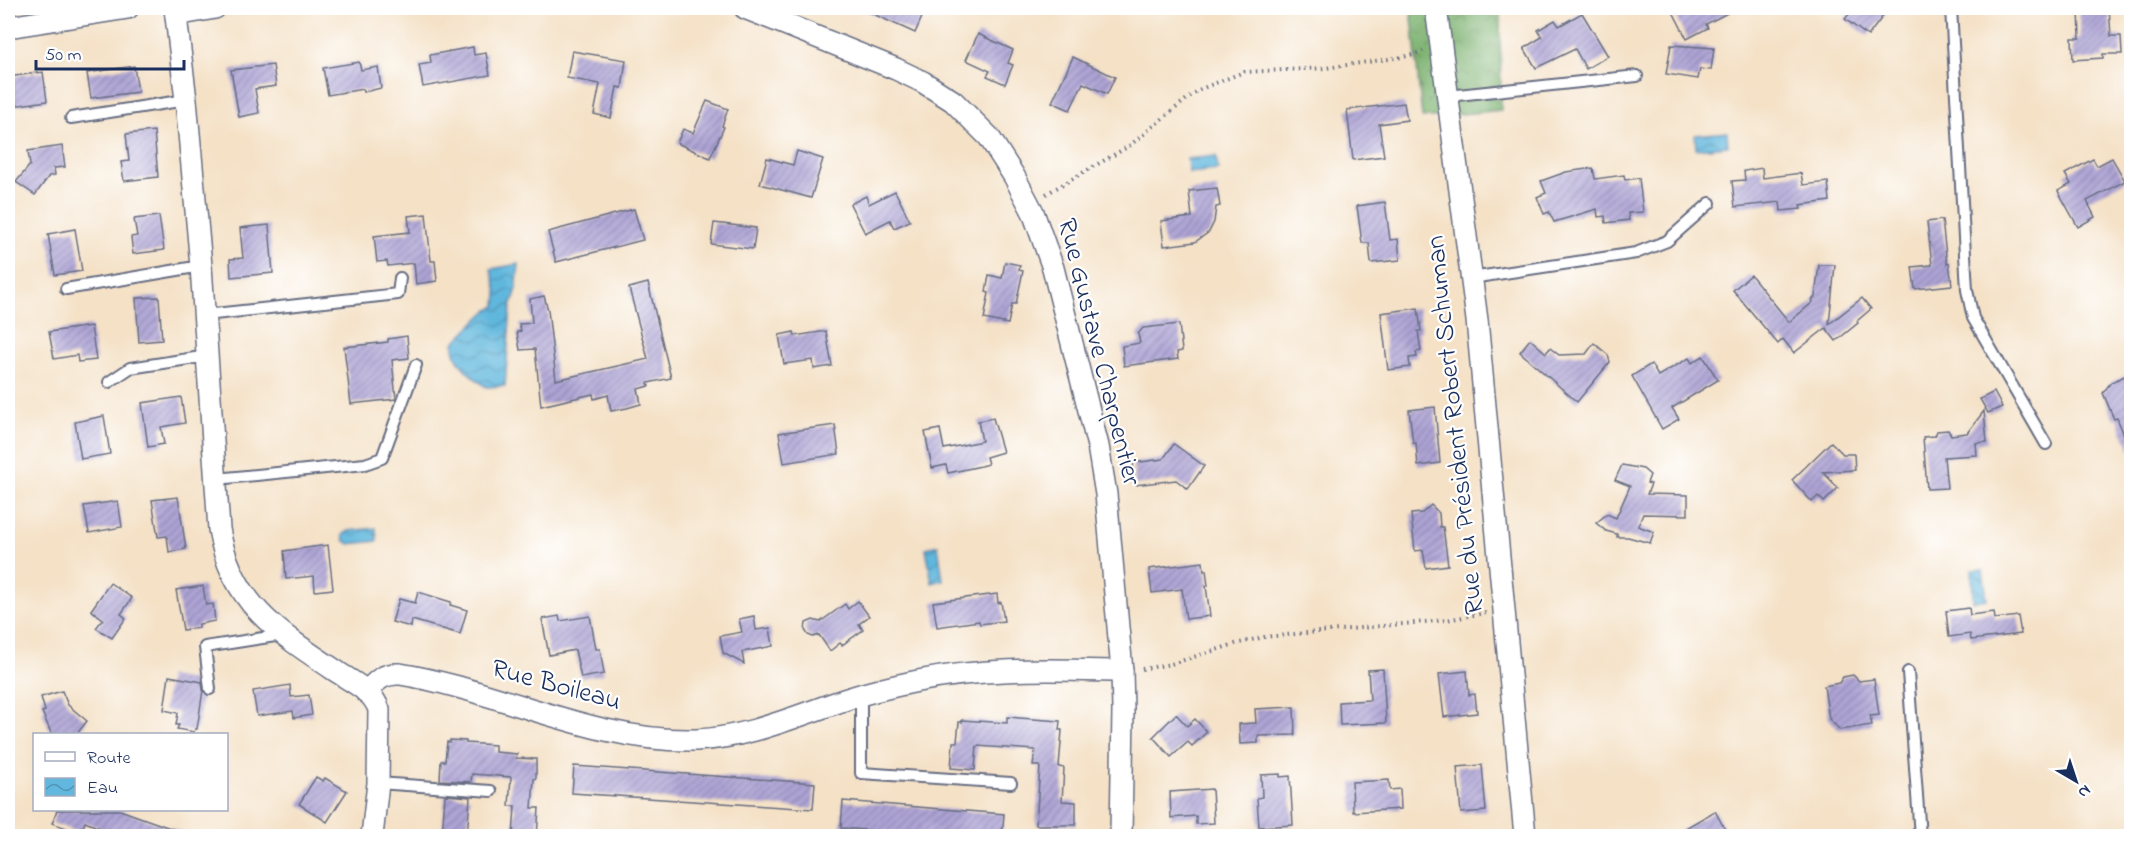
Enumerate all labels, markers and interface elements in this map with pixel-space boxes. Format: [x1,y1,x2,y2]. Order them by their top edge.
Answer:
scale bar [36,33,184,71]
text: 50 m [45,43,82,69]
street label: Rue Gustave Charpentier [1046,214,1150,490]
street label: Rue du Président Robert Schuman [1417,234,1495,616]
street label: Rue Boileau [487,650,625,722]
legend [33,733,228,811]
text: Route [87,746,132,772]
north arrow [2046,751,2106,811]
text: Eau [87,776,118,802]
text: N [2072,778,2096,804]

